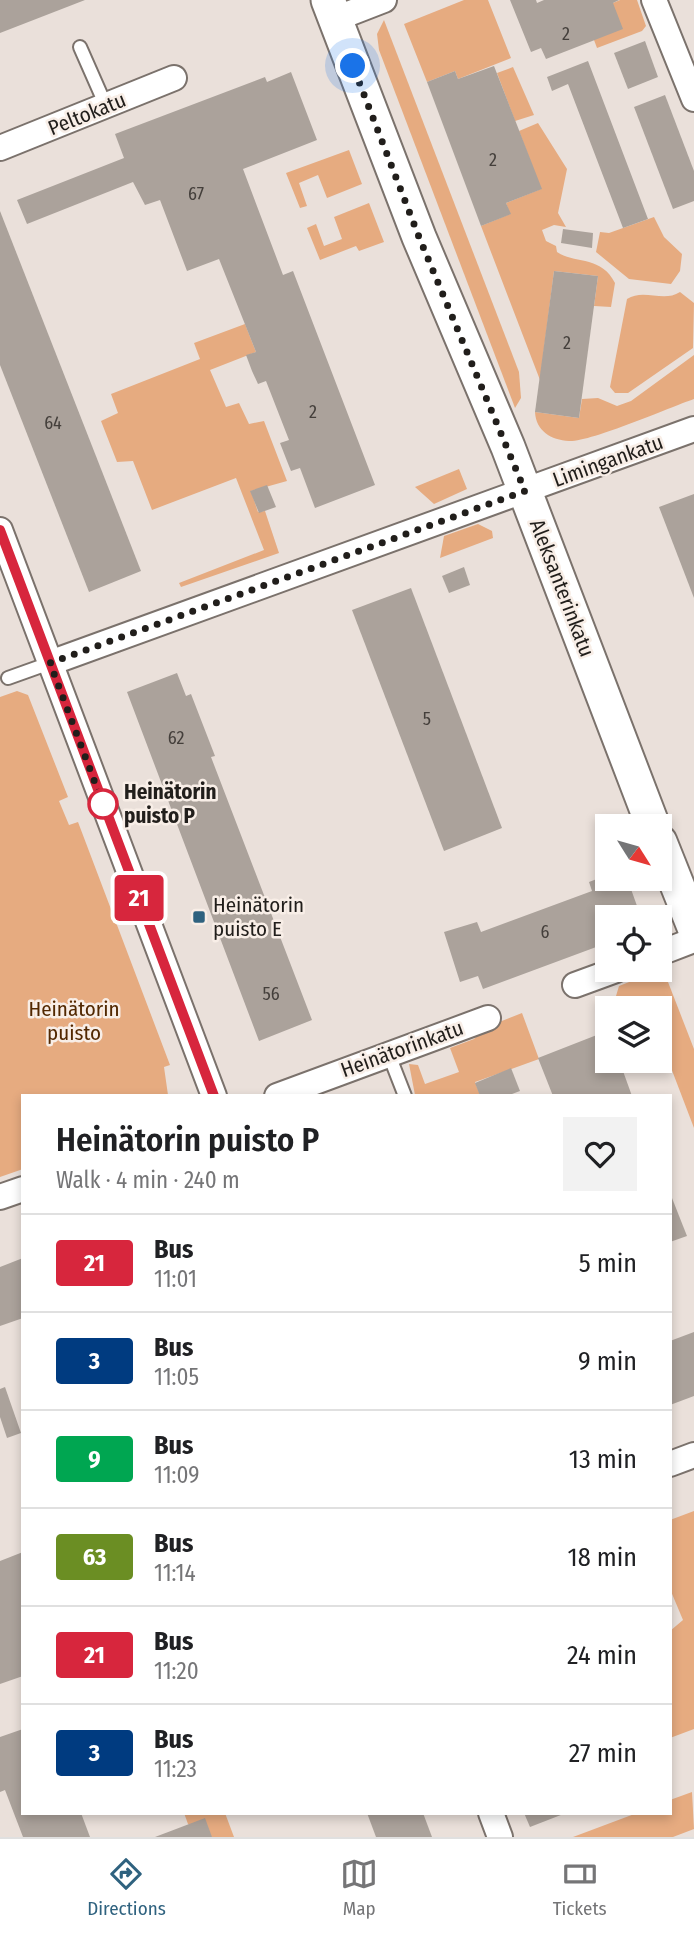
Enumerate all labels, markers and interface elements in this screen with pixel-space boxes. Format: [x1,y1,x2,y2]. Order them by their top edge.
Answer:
house number: 2 [562,23,570,45]
your location [335,48,370,83]
street label: Peltokatu [44,87,130,141]
house number: 2 [489,149,497,171]
house number: 67 [188,183,204,205]
house number: 2 [563,332,571,354]
house number: 2 [309,401,317,423]
house number: 64 [44,412,62,434]
street label: Limingankatu [549,429,667,493]
street label: Aleksanterinkatu [524,516,600,660]
house number: 5 [423,708,431,730]
house number: 62 [168,727,184,749]
place label: Heinätorin puisto P [124,779,217,829]
marker: Heinätorin puisto P [88,789,118,819]
north arrow [595,814,672,891]
map controls [595,814,672,1073]
line badge: 21 [108,875,170,921]
text: 21 [129,884,149,912]
place label: Heinätorin puisto E [213,892,304,942]
button: locate [595,905,672,982]
marker: Heinätorin puisto E [191,909,207,925]
house number: 6 [541,921,550,943]
house number: 56 [262,983,280,1005]
park label: Heinätorin puisto [28,996,120,1046]
button: layers [595,996,672,1073]
street label: Heinätorinkatu [337,1015,467,1083]
button: heart [563,1117,637,1191]
text: Heinätorin puisto P [56,1120,319,1160]
text: Walk · 4 min · 240 m [56,1166,240,1194]
text: Bus [154,1234,193,1265]
text: 5 min [579,1248,637,1279]
text: 21 [84,1249,105,1277]
text: 11:01 [154,1265,197,1293]
text: Bus [154,1332,193,1363]
text: 9 min [578,1346,637,1377]
text: 3 [89,1347,100,1375]
text: 11:05 [154,1363,199,1391]
text: Bus [154,1430,193,1461]
text: 13 min [569,1444,637,1475]
text: 9 [88,1445,101,1473]
text: 11:09 [154,1461,199,1489]
text: Bus [154,1528,193,1559]
text: 18 min [568,1542,637,1573]
text: 63 [83,1543,106,1571]
text: 11:14 [154,1559,196,1587]
text: Bus [154,1626,193,1657]
text: 24 min [567,1640,637,1671]
text: 21 [84,1641,105,1669]
text: 11:20 [154,1657,199,1685]
text: Bus [154,1724,193,1755]
text: 27 min [569,1738,637,1769]
text: 3 [89,1739,100,1767]
text: 11:23 [154,1755,197,1783]
tab: Directions [87,1855,166,1920]
tab: Map [340,1855,378,1920]
tab: Tickets [553,1855,607,1920]

